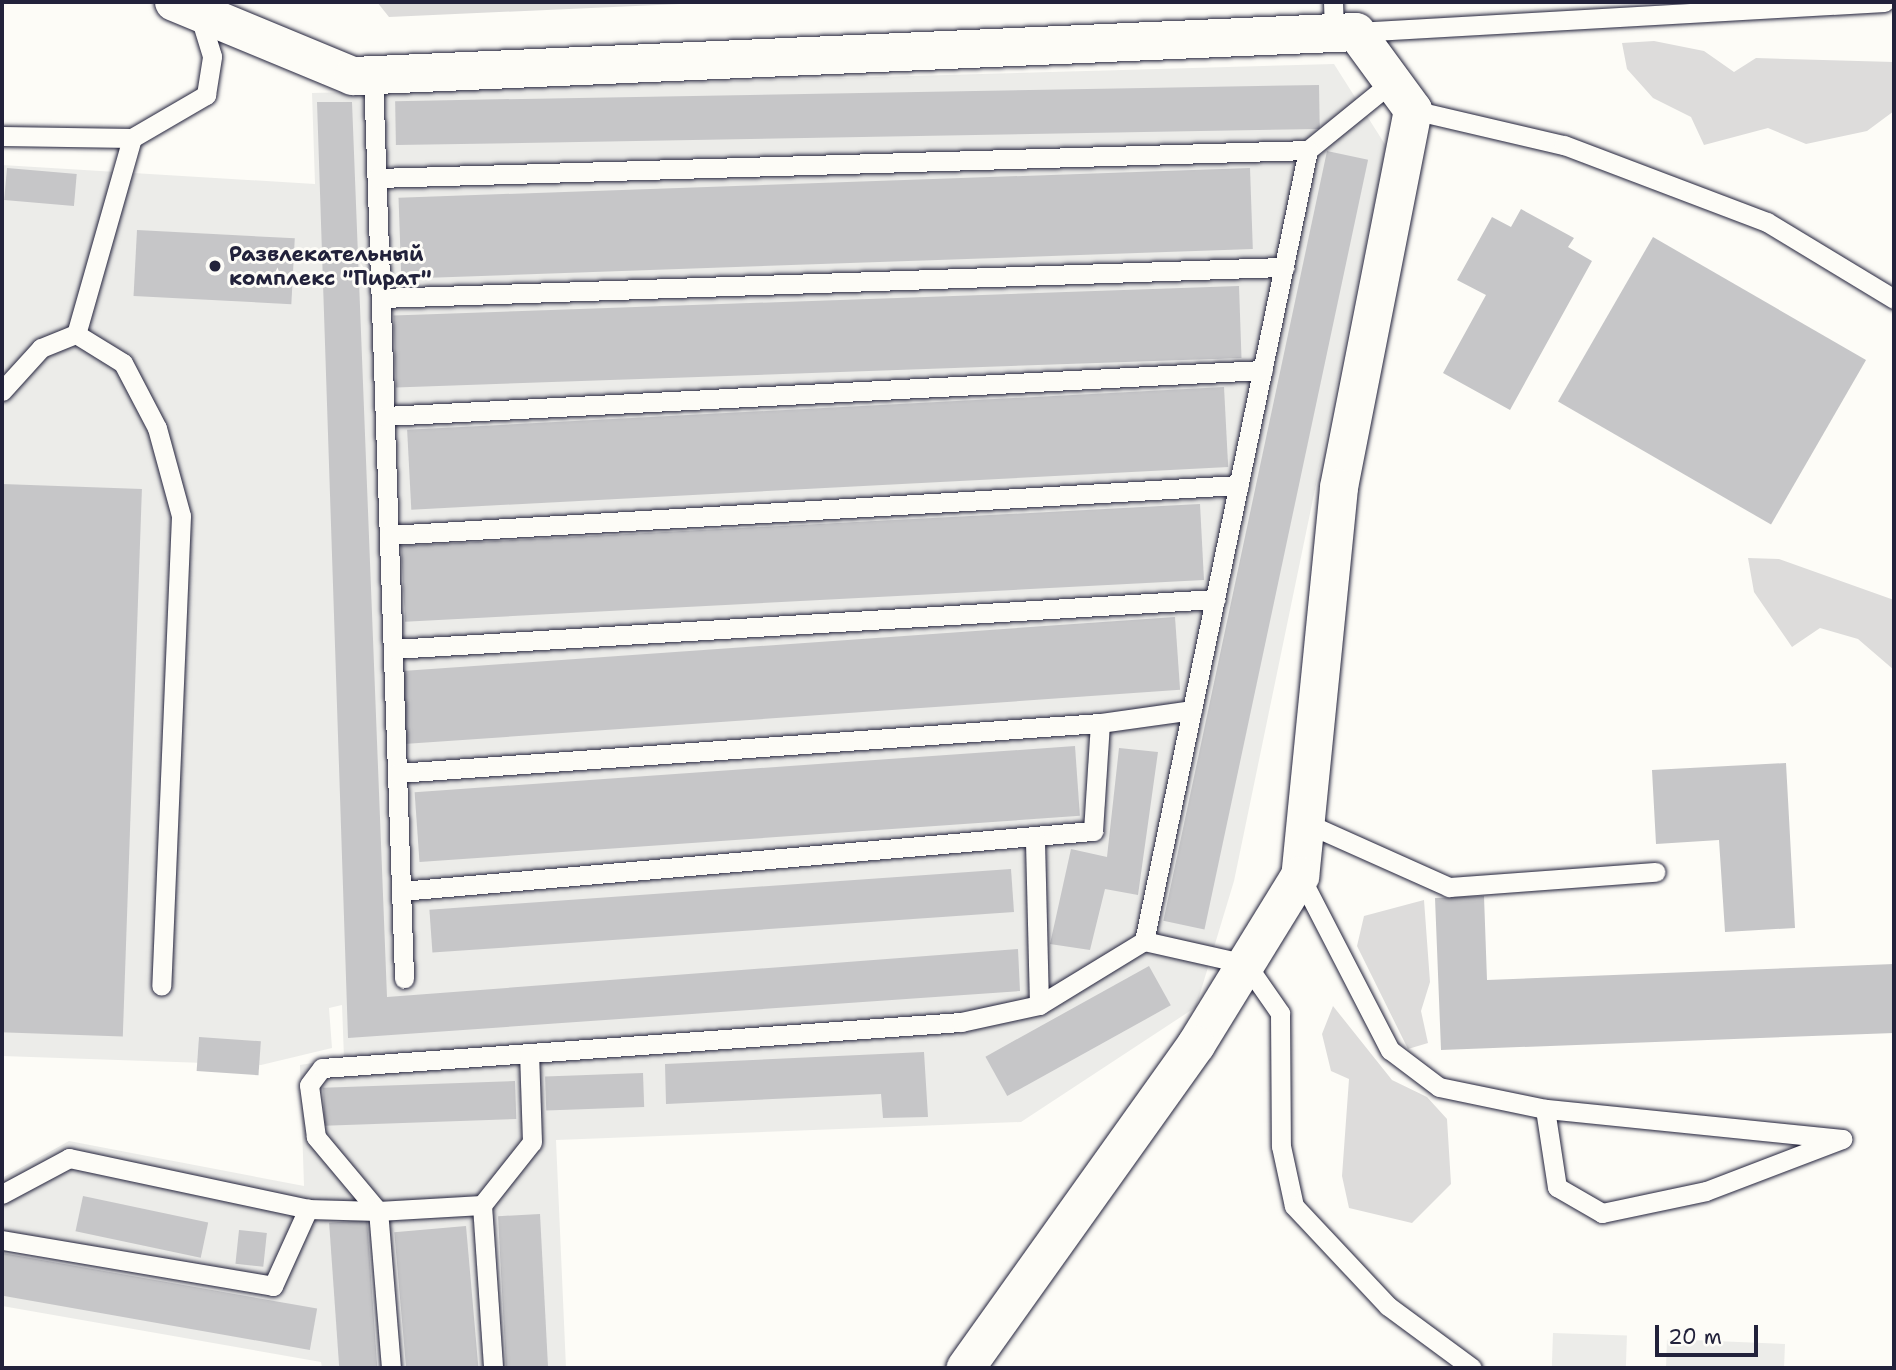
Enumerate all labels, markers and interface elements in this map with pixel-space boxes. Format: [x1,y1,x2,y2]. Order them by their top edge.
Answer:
place label: Развлекательный комплекс "Пират" [229,241,432,291]
marker: Развлекательный комплекс "Пират" [207,258,223,274]
scale bar [1658,1310,1761,1354]
text: 20 m [1668,1323,1722,1351]

